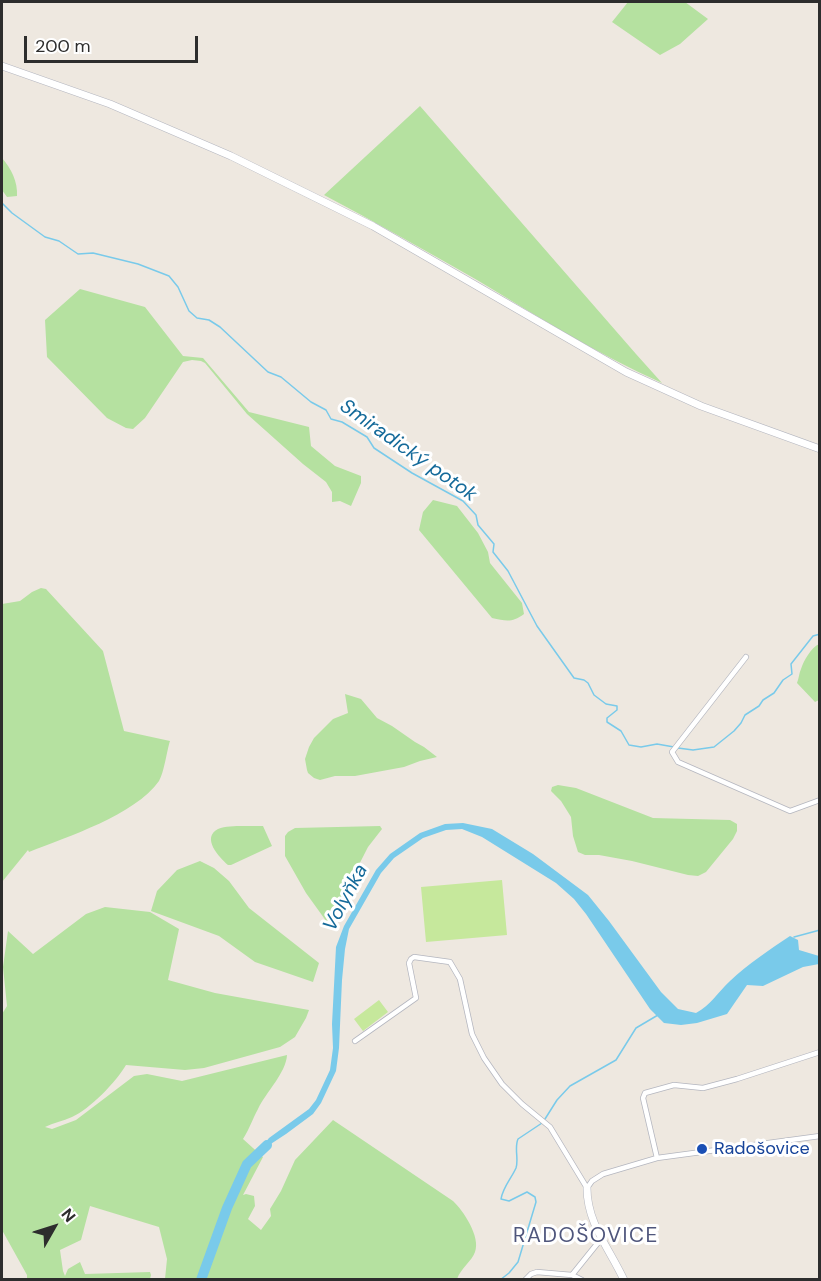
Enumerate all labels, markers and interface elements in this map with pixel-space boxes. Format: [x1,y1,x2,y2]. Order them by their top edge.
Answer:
scale bar [27,24,201,62]
text: 200 m [35,34,91,58]
water label: Smiradický potok [335,395,481,507]
water label: Volyňka [318,860,374,936]
place label: Radošovice [714,1138,810,1160]
marker: Radošovice [695,1142,709,1156]
north arrow [24,1197,84,1257]
text: N [57,1204,80,1226]
district label: RADOŠOVICE [513,1223,659,1249]

